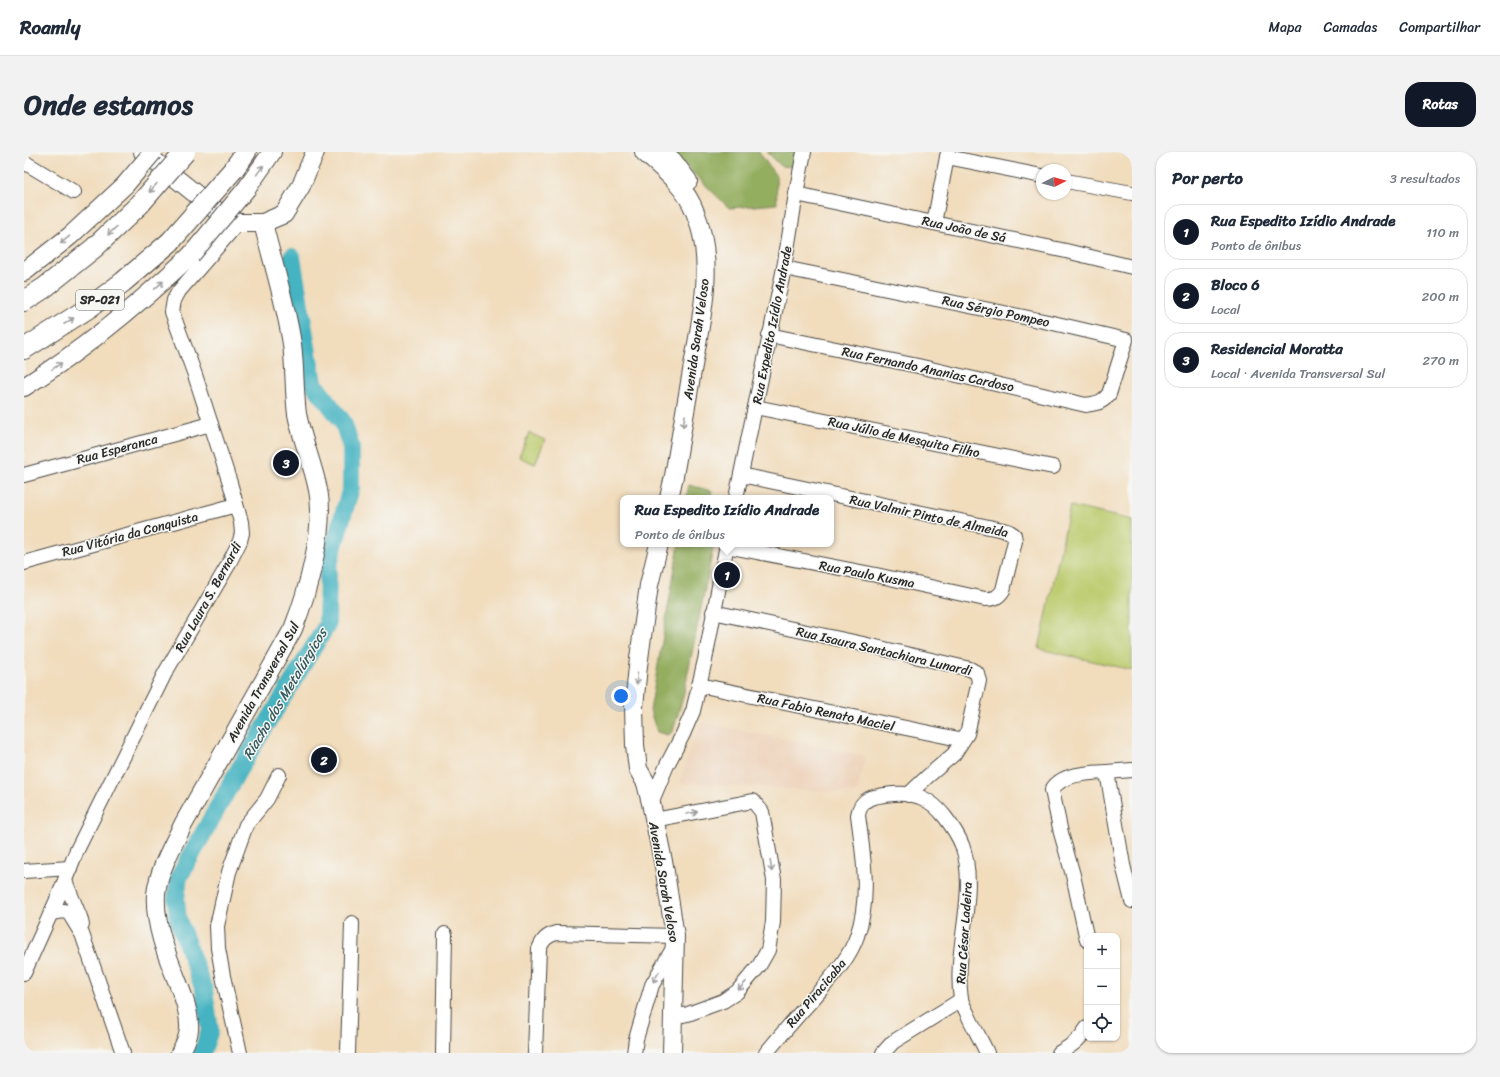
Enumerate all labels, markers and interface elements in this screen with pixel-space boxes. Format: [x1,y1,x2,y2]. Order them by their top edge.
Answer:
text: Roamly [20,11,80,44]
text: Mapa [1269,15,1301,40]
text: Camadas [1323,15,1377,40]
text: Compartilhar [1399,15,1480,40]
text: Onde estamos [24,80,193,129]
button: Rotas [1405,82,1476,127]
text: Por perto [1172,163,1243,193]
north arrow [1036,164,1072,200]
one-way arrow [256,165,264,176]
text: 3 resultados [1390,167,1460,190]
one-way arrow [149,183,158,193]
text: Rua Espedito Izídio Andrade [1211,208,1396,234]
street label: Rua João de Sá [920,209,1009,249]
text: 1 [1183,221,1189,244]
text: 110 m [1426,221,1459,244]
one-way arrow [107,226,117,236]
text: Ponto de ônibus [1211,234,1301,257]
one-way arrow [60,235,70,244]
street label: Rua Expedito Izídio Andrade [745,244,799,406]
text: Bloco 6 [1211,272,1260,298]
street label: Avenida Sarah Veloso [676,276,716,402]
one-way arrow [153,281,163,290]
text: 2 [1182,285,1190,308]
text: 200 m [1422,285,1459,308]
street label: Rua Sérgio Pompeo [940,288,1052,334]
road number: SP-021 [76,290,124,310]
text: Local [1211,298,1240,321]
one-way arrow [63,317,74,325]
text: Residencial Moratta [1211,336,1343,362]
street label: Rua Fernando Ananias Cardoso [840,340,1017,399]
text: 3 [1182,349,1190,372]
text: 270 m [1422,349,1459,372]
one-way arrow [51,362,62,370]
text: Local · Avenida Transversal Sul [1211,362,1385,385]
street label: Rua Júlio de Mesquita Filho [826,410,982,464]
one-way arrow [680,414,688,427]
street label: Rua Esperanca [74,427,161,471]
pin: 3 [273,448,299,478]
street label: Rua Valmir Pinto de Almeida [847,488,1011,544]
popup [620,495,834,547]
text: Rua Espedito Izídio Andrade [635,497,819,523]
street label: Rua Vitória da Conquista [59,505,201,563]
text: Ponto de ônibus [635,523,725,546]
street label: Rua Laura S. Bernardi [168,537,248,656]
street label: Rua Paulo Kusma [817,553,917,595]
pin: 1 [714,560,740,590]
street label: Avenida Transversal Sul [220,617,306,747]
street label: Rua Isaura Santachiara Lunardi [794,620,974,682]
water label: Riacho dos Metalúrgicos [236,621,335,764]
one-way arrow [633,672,640,685]
your location [611,686,631,706]
street label: Rua Fabio Renato Maciel [755,686,897,738]
pin: 2 [311,745,337,775]
one-way arrow [685,808,698,816]
street label: Avenida Sarah Veloso [642,819,686,945]
one-way arrow [767,859,775,872]
street label: Rua César Ladeira [949,881,979,985]
map controls [1084,933,1120,1041]
button: + [1084,933,1120,969]
street label: Rua Piracicaba [780,953,852,1033]
button: − [1084,969,1120,1005]
one-way arrow [652,971,660,983]
one-way arrow [738,981,747,991]
button: locate [1084,1005,1120,1041]

